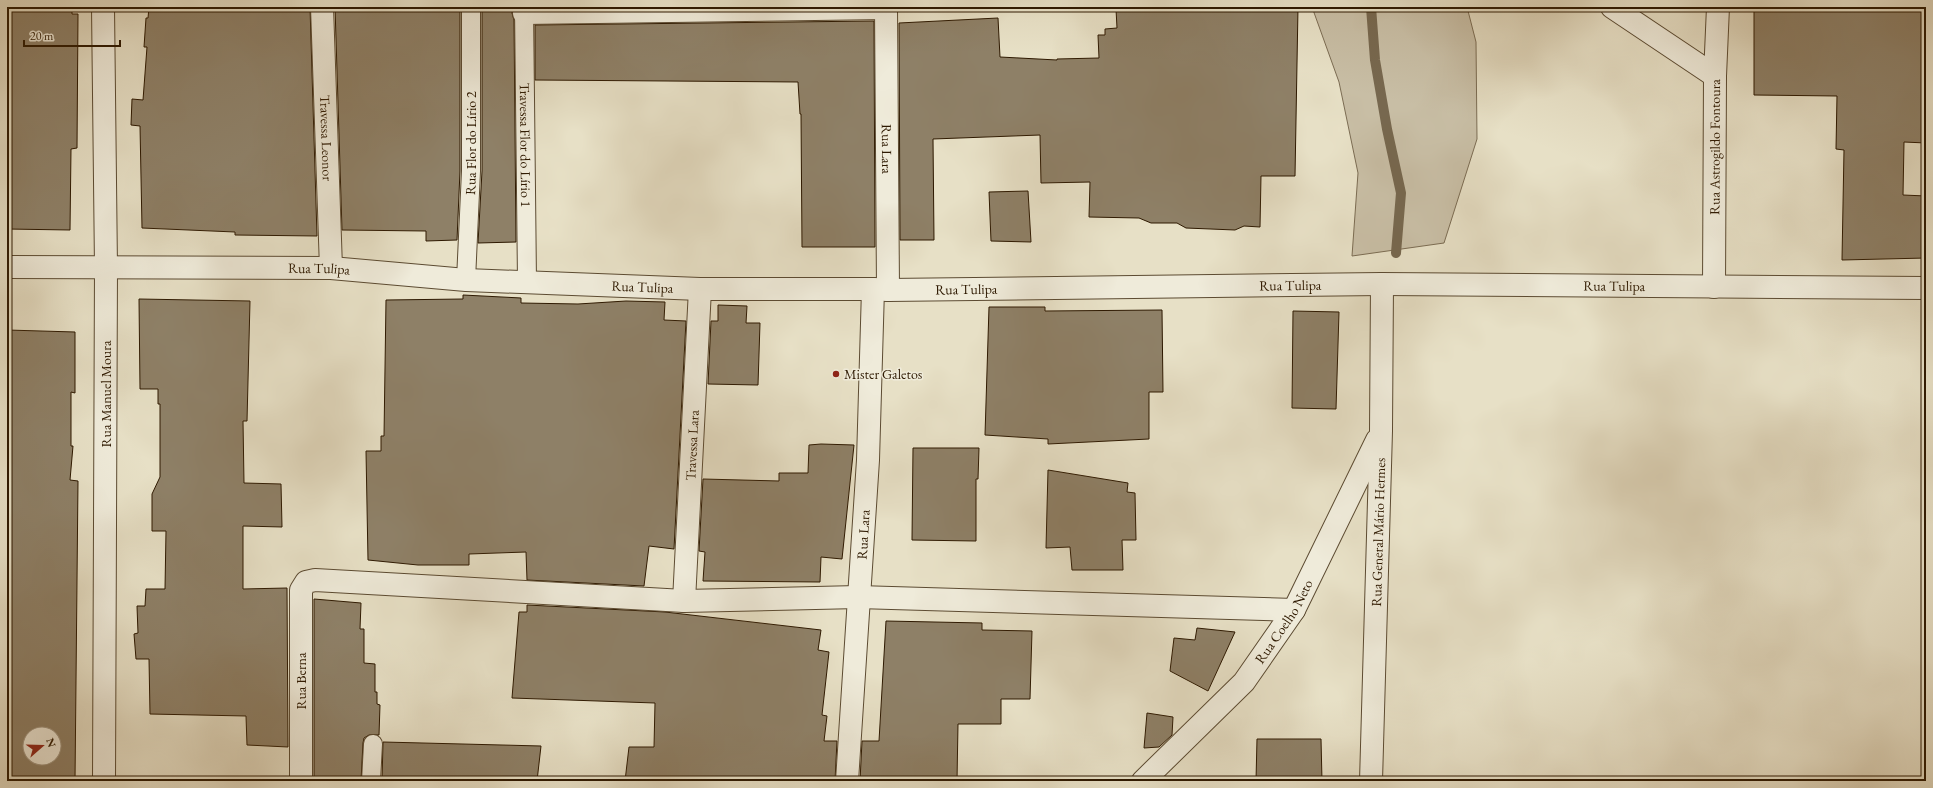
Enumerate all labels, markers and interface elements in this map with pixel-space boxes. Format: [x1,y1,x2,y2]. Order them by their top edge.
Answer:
scale bar [24,22,120,48]
text: 20 m [30,28,54,44]
street label: Rua Astrogildo Fontoura [1705,79,1724,215]
street label: Travessa Flor do Lírio 1 [516,83,535,207]
street label: Rua Flor do Lírio 2 [461,91,480,195]
street label: Travessa Leonor [316,95,337,182]
street label: Rua Lara [878,124,896,174]
street label: Rua Tulipa [288,259,351,279]
street label: Rua Tulipa [1259,276,1322,294]
street label: Rua Tulipa [1583,276,1646,295]
street label: Rua Tulipa [611,277,674,297]
street label: Rua Tulipa [935,280,998,298]
street label: Rua Manuel Moura [97,340,115,447]
place label: Mister Galetos [844,365,923,383]
marker: Mister Galetos [831,369,841,379]
street label: Travessa Lara [681,409,703,481]
street label: Rua General Mário Hermes [1367,457,1389,607]
street label: Rua Lara [853,509,874,560]
street label: Rua Coelho Neto [1251,576,1317,667]
street label: Rua Berna [292,652,310,710]
north arrow [22,726,62,766]
text: N [43,736,60,749]

